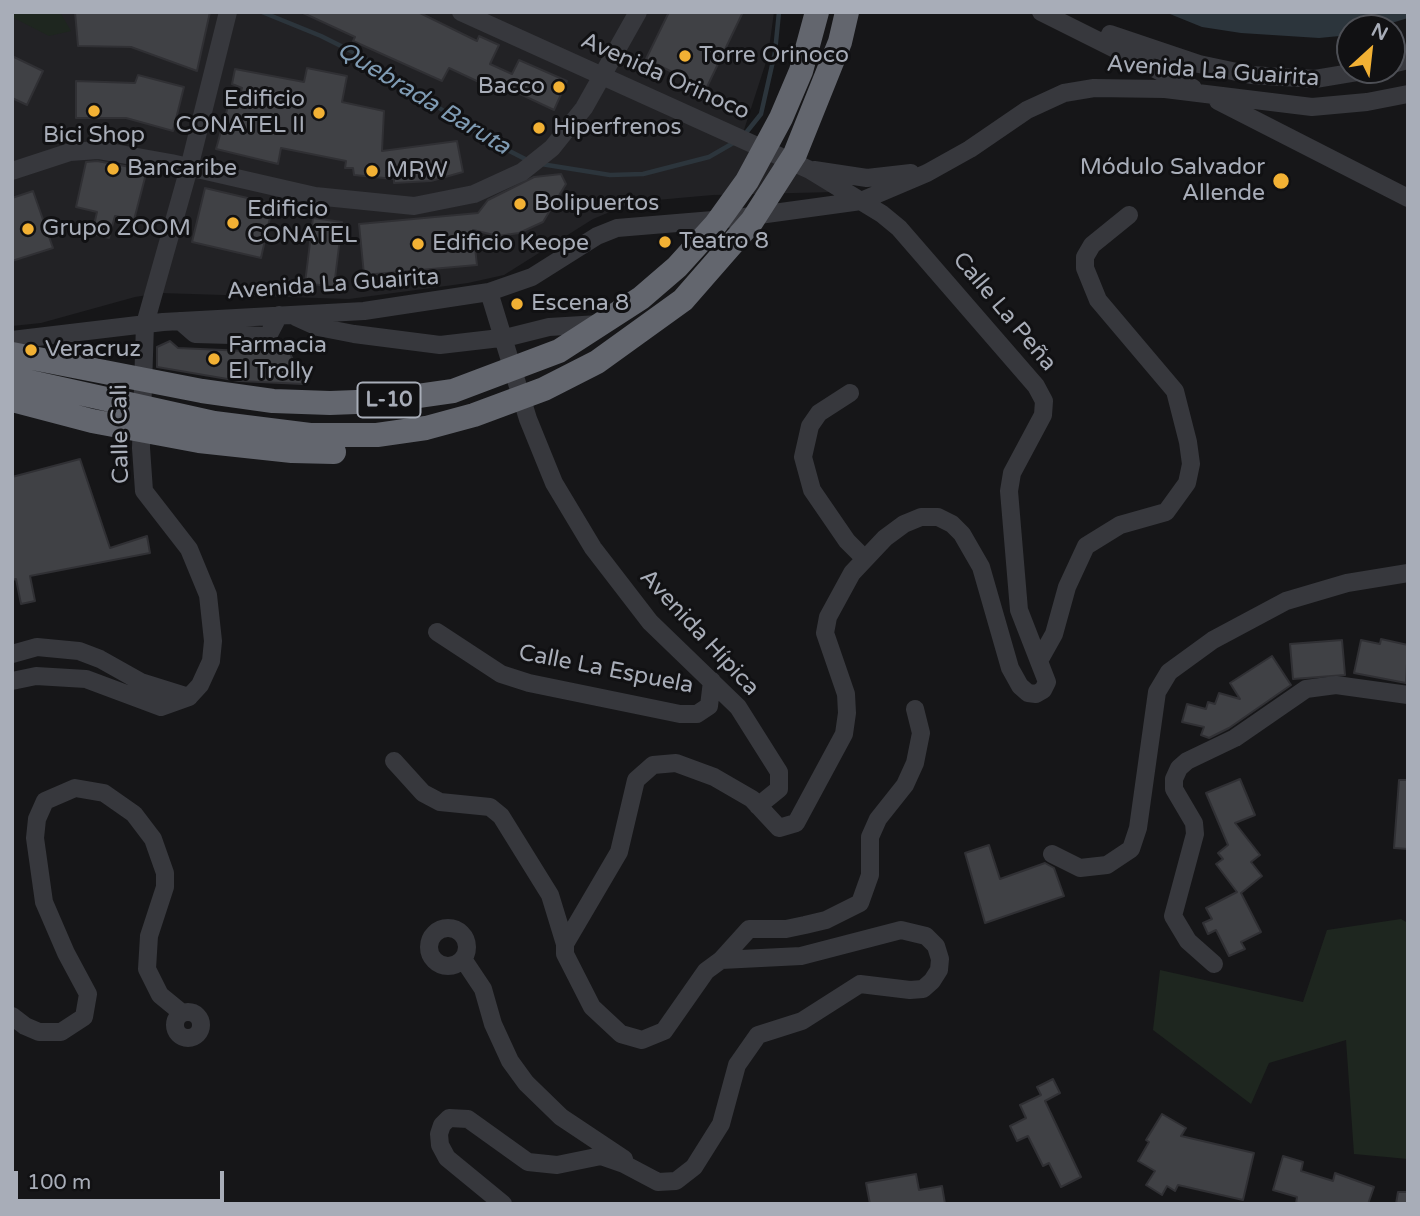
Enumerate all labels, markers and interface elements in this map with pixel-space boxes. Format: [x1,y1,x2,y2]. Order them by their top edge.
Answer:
north arrow [1336,14,1406,84]
text: N [1368,19,1391,45]
street label: Avenida Orinoco [576,27,754,127]
water label: Quebrada Baruta [331,36,515,162]
place label: Torre Orinoco [699,42,849,70]
marker: Torre Orinoco [677,48,693,64]
street label: Avenida La Guairita [1106,51,1320,93]
place label: Bacco [478,73,545,101]
marker: Bacco [551,79,567,95]
place label: Edificio CONATEL II [176,86,305,140]
marker: Bici Shop [86,103,102,119]
marker: Edificio CONATEL II [311,105,327,121]
place label: Hiperfrenos [553,114,682,142]
marker: Hiperfrenos [531,120,547,136]
place label: Bici Shop [43,122,145,150]
place label: Módulo Salvador Allende [1080,154,1265,208]
place label: Bancaribe [127,155,237,183]
place label: MRW [386,157,448,185]
marker: Bancaribe [105,161,121,177]
marker: MRW [364,163,380,179]
marker: Módulo Salvador Allende [1271,171,1291,191]
place label: Bolipuertos [534,190,659,218]
place label: Edificio CONATEL [247,196,357,250]
marker: Bolipuertos [512,196,528,212]
place label: Grupo ZOOM [42,215,191,243]
marker: Edificio CONATEL [225,215,241,231]
marker: Grupo ZOOM [20,221,36,237]
place label: Teatro 8 [679,228,769,256]
place label: Edificio Keope [432,230,589,258]
marker: Teatro 8 [657,234,673,250]
marker: Edificio Keope [410,236,426,252]
street label: Calle La Peña [946,247,1062,377]
street label: Avenida La Guairita [226,264,440,306]
place label: Escena 8 [531,290,629,318]
marker: Escena 8 [509,296,525,312]
place label: Farmacia El Trolly [228,332,327,386]
place label: Veracruz [45,336,141,364]
marker: Veracruz [23,342,39,358]
marker: Farmacia El Trolly [206,351,222,367]
road number: L-10 [358,382,420,418]
street label: Calle Cali [106,384,136,484]
street label: Avenida Hípica [633,564,765,702]
street label: Calle La Espuela [516,640,696,700]
scale bar [18,1156,228,1200]
text: 100 m [27,1170,91,1195]

